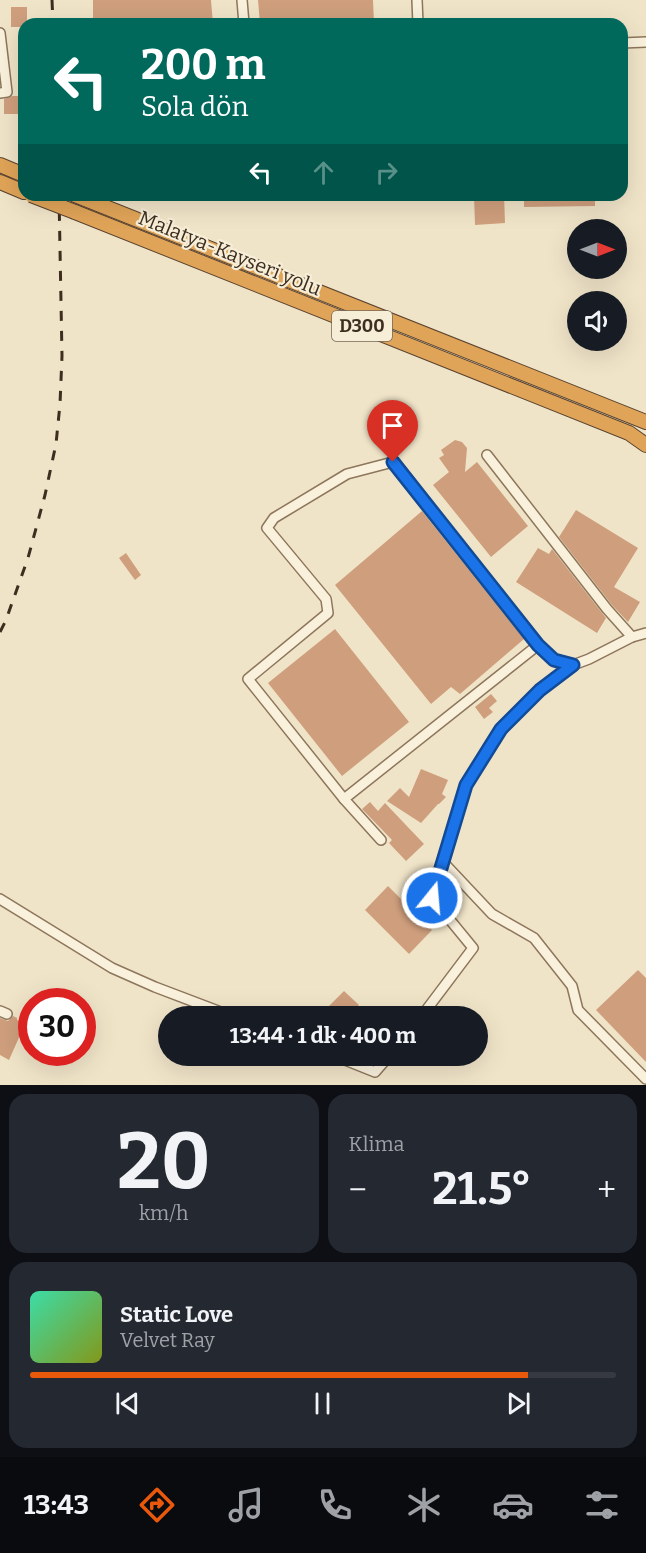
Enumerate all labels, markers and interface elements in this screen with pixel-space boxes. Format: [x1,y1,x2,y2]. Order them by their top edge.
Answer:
text: 200 m [141,40,266,90]
icon: left [42,42,120,120]
text: Sola dön [141,91,249,123]
icon: left [244,156,277,189]
icon: ahead [307,156,340,189]
icon: right [370,156,403,189]
street label: Malatya-Kayseri yolu [135,205,325,301]
north arrow [567,219,627,279]
map controls [567,219,627,351]
button: sound [567,291,627,351]
road number: D300 [332,311,392,341]
pin [367,400,418,462]
icon: arrive [376,409,409,442]
position arrow [400,866,464,930]
speed limit sign: 30 [18,988,96,1066]
text: 13:44 · 1 dk · 400 m [230,1022,416,1049]
text: 20 [117,1115,210,1209]
text: Klima [349,1132,404,1156]
text: 21.5° [432,1162,532,1216]
text: − [349,1170,367,1210]
text: + [597,1170,616,1210]
text: km/h [139,1201,189,1225]
text: Static Love [120,1301,233,1328]
text: Velvet Ray [120,1328,215,1352]
icon: previous [111,1387,144,1420]
icon: pause [306,1387,339,1420]
icon: next [502,1387,535,1420]
icon: directions [136,1484,178,1526]
icon: music [225,1484,267,1526]
icon: phone [314,1484,356,1526]
icon: climate [403,1484,445,1526]
icon: car [492,1484,534,1526]
icon: filters [581,1484,623,1526]
text: 13:43 [23,1489,89,1521]

